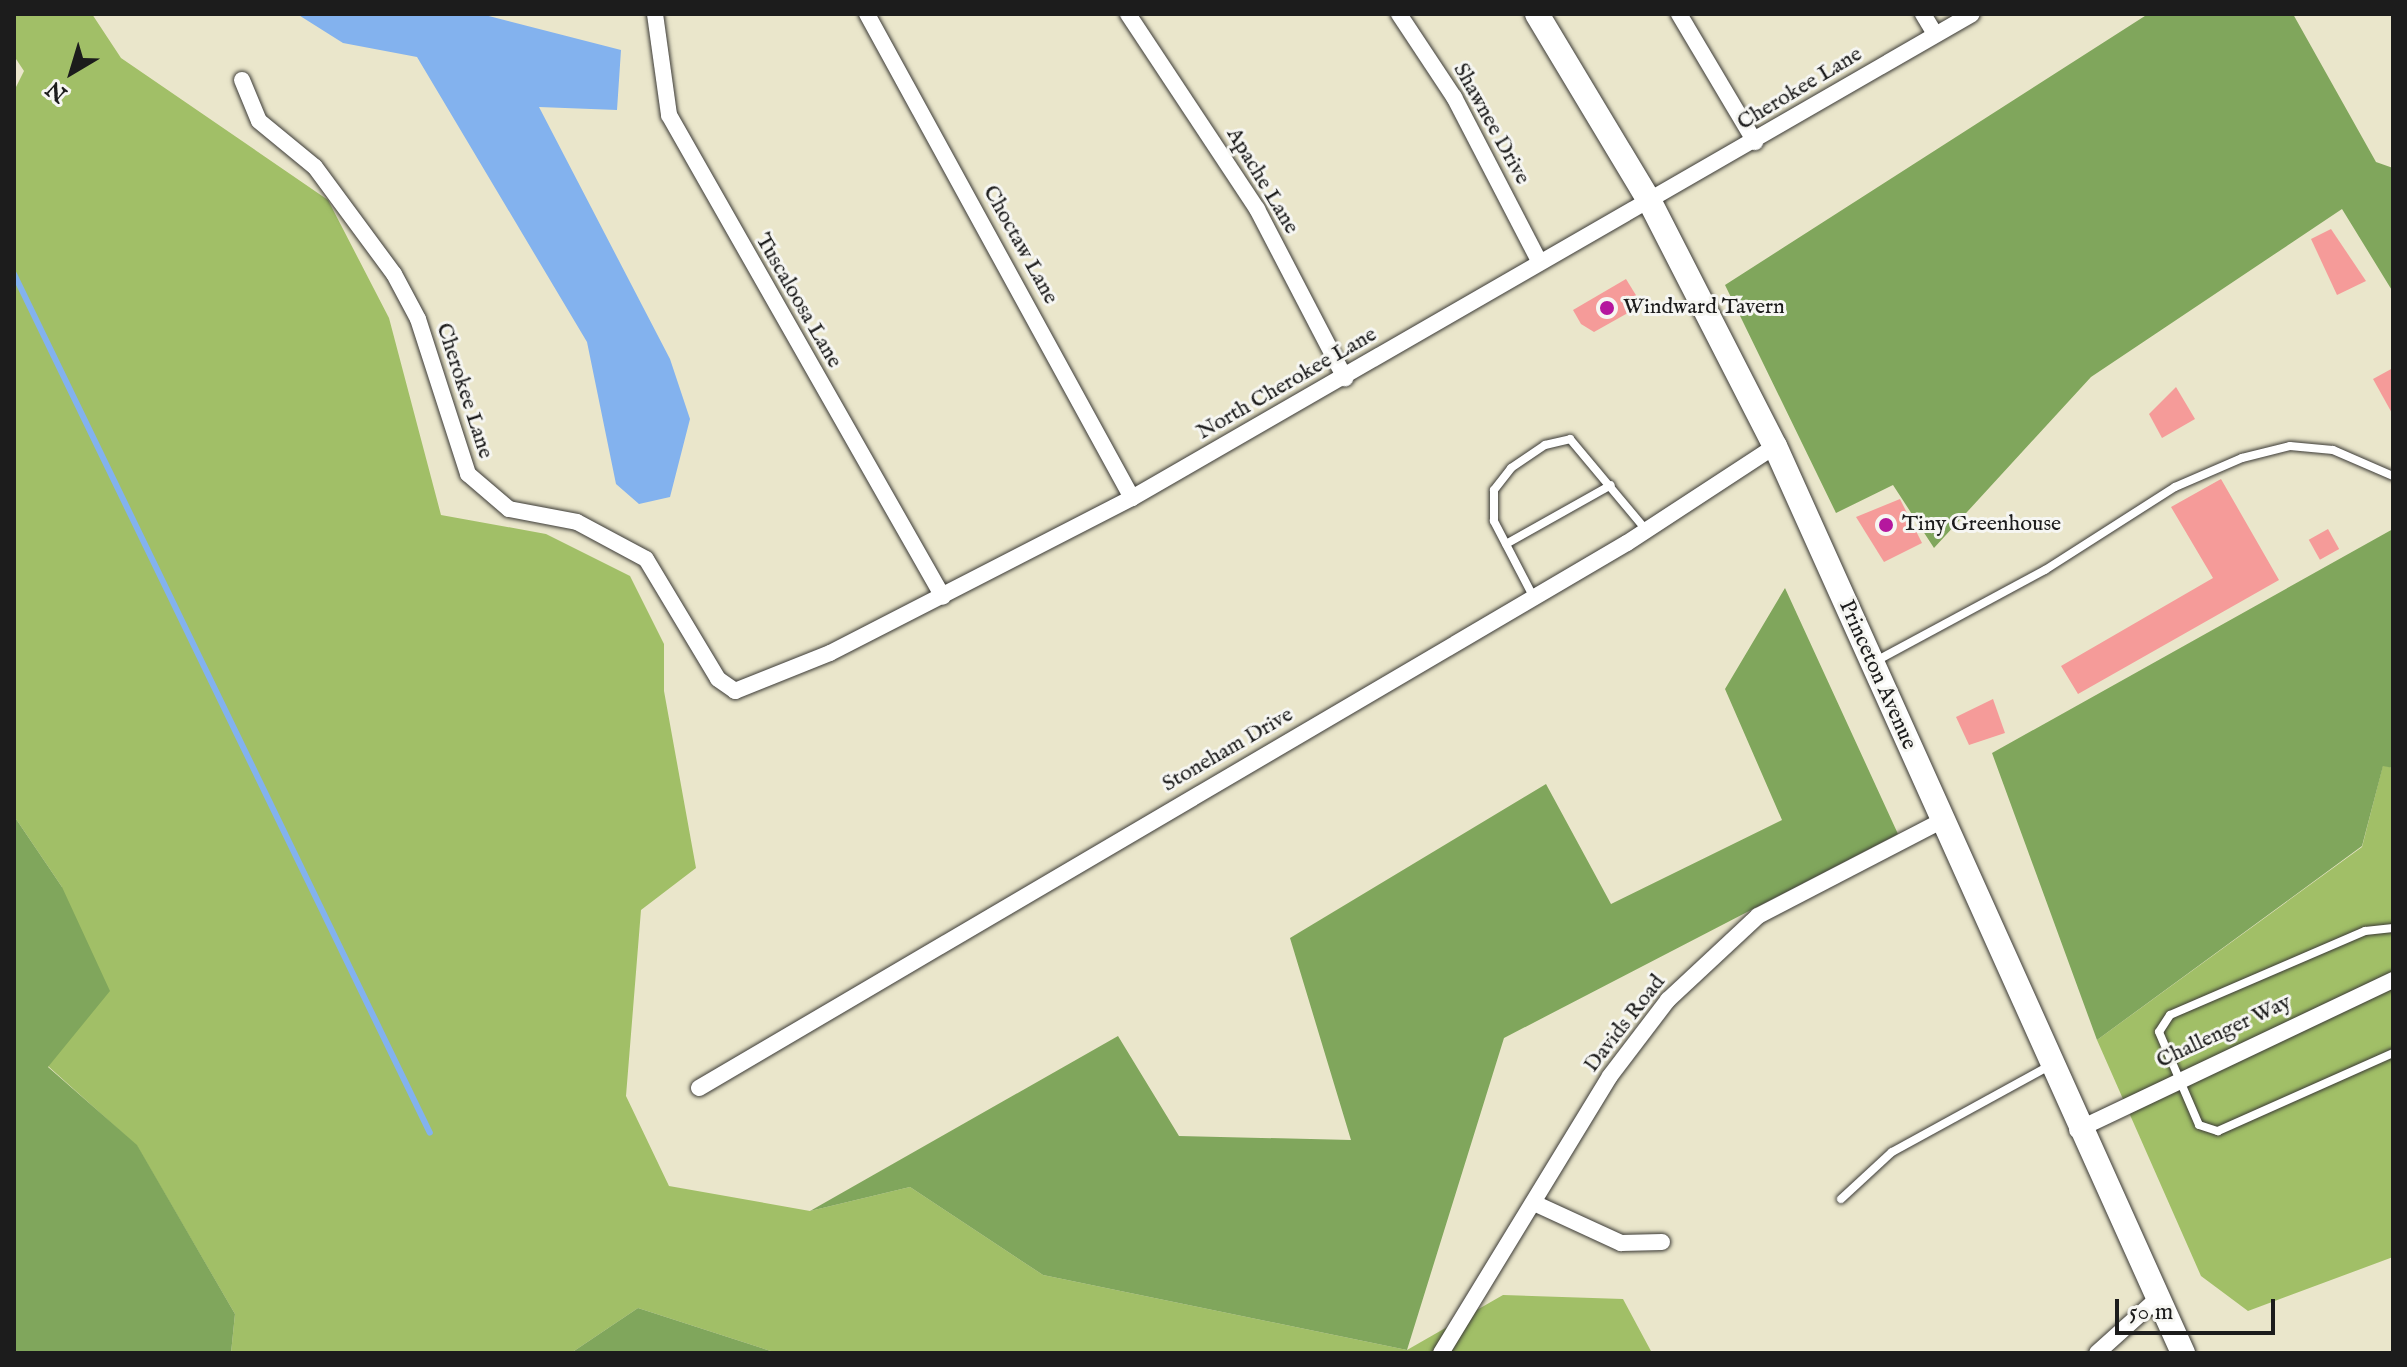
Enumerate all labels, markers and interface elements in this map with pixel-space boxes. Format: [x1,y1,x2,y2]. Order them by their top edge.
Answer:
north arrow [32,32,112,112]
street label: Cherokee Lane [1733,41,1867,137]
street label: Shawnee Drive [1447,59,1535,189]
text: N [41,74,73,108]
street label: Apache Lane [1220,123,1304,239]
street label: Choctaw Lane [977,181,1063,309]
street label: Tuscaloosa Lane [749,229,847,373]
place label: Windward Tavern [1623,295,1785,321]
marker: Windward Tavern [1598,299,1616,317]
street label: Cherokee Lane [430,320,498,462]
street label: North Cherokee Lane [1192,322,1382,446]
place label: Tiny Greenhouse [1902,512,2061,538]
marker: Tiny Greenhouse [1877,516,1895,534]
street label: Princeton Avenue [1832,596,1922,754]
street label: Stoneham Drive [1158,702,1298,798]
street label: Davids Road [1579,970,1671,1078]
street label: Challenger Way [2153,989,2295,1075]
scale bar [2119,1283,2279,1333]
text: 50 m [2129,1297,2173,1328]

